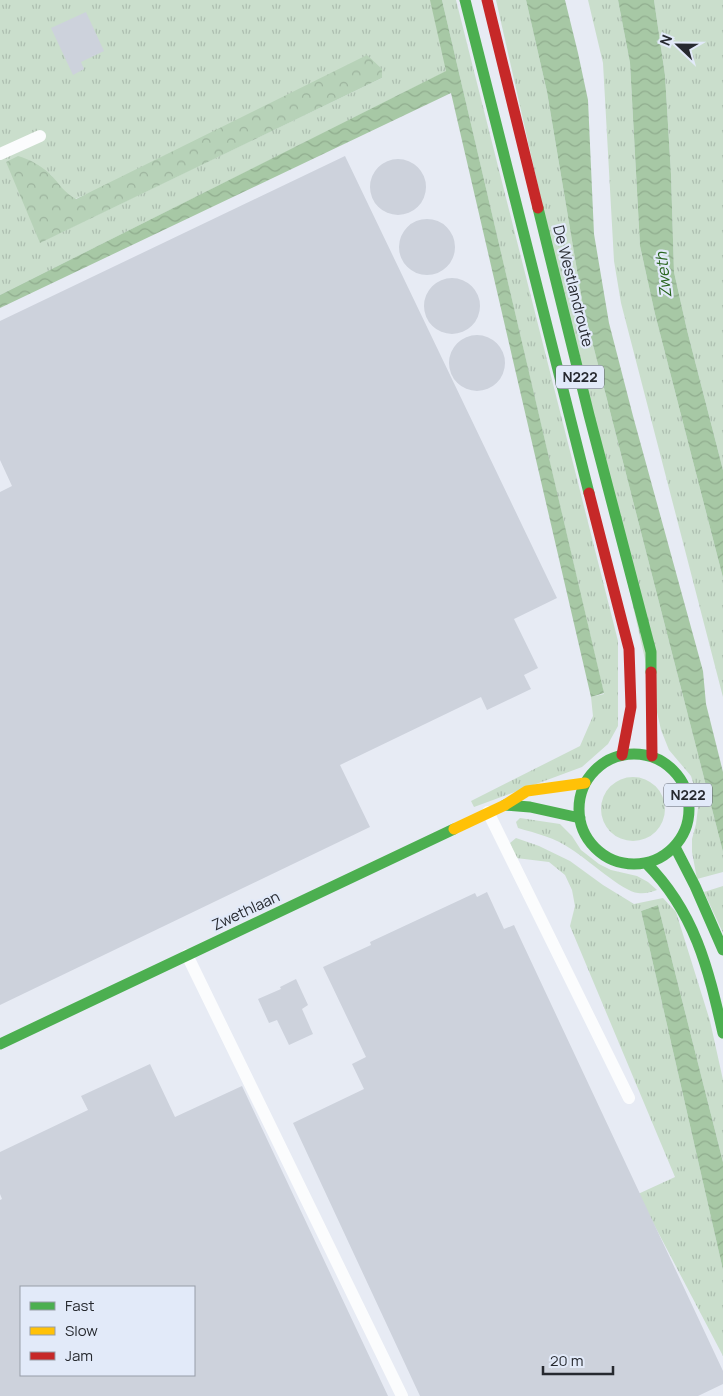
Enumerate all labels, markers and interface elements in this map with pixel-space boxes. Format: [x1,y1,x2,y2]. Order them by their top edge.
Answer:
north arrow [653,20,703,70]
text: N [655,32,676,48]
street label: De Westlandroute [548,223,599,349]
water label: Zweth [650,250,676,299]
road number: N222 [556,366,604,388]
road number: N222 [664,784,712,806]
street label: Zwethlaan [209,886,283,935]
legend [20,1286,195,1376]
text: Fast [65,1295,94,1316]
text: Slow [65,1320,98,1341]
scale bar [543,1344,613,1376]
text: Jam [65,1345,93,1366]
text: 20 m [550,1350,583,1371]

